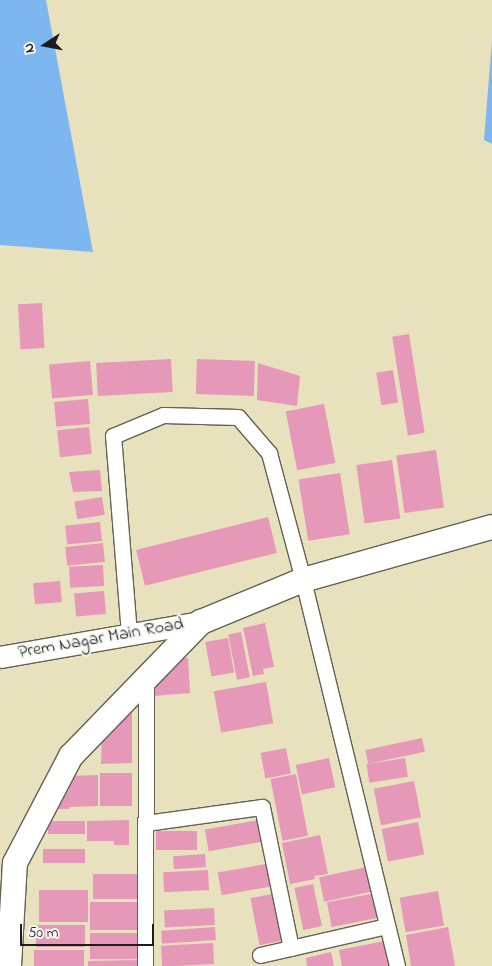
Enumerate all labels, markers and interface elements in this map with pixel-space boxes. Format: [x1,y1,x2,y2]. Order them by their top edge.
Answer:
north arrow [20,20,70,70]
text: N [19,41,41,55]
street label: Prem Nagar Main Road [17,614,185,664]
scale bar [22,914,156,946]
text: 50 m [28,922,58,944]

